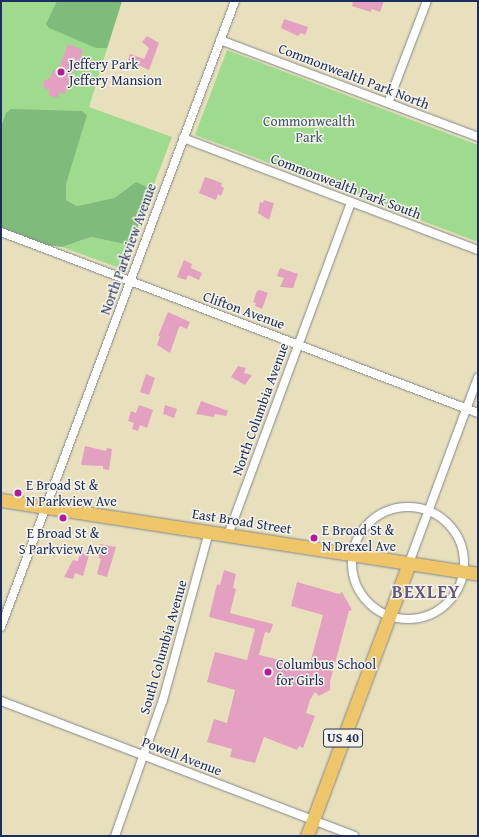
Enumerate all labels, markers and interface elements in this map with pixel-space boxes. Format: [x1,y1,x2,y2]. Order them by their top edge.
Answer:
street label: Commonwealth Park North [276,39,432,113]
place label: Jeffery Park Jeffery Mansion [69,56,162,88]
marker: Jeffery Park Jeffery Mansion [56,67,66,77]
park label: Commonwealth Park [263,113,355,146]
street label: Commonwealth Park South [268,150,424,222]
street label: North Parkview Avenue [96,181,160,317]
street label: Clifton Avenue [201,287,287,333]
street label: North Columbia Avenue [228,341,292,477]
place label: E Broad St & N Parkview Ave [26,477,117,510]
marker: E Broad St & N Parkview Ave [13,488,23,498]
street label: East Broad Street [191,505,293,537]
marker: E Broad St & S Parkview Ave [58,513,68,523]
place label: E Broad St & N Drexel Ave [322,522,396,554]
place label: E Broad St & S Parkview Ave [19,525,107,558]
marker: E Broad St & N Drexel Ave [309,533,319,543]
street label: South Columbia Avenue [136,578,190,716]
district label: BEXLEY [392,581,460,603]
place label: Columbus School for Girls [276,656,376,688]
marker: Columbus School for Girls [263,667,273,677]
road number: US 40 [323,727,363,749]
street label: Powell Avenue [139,733,225,779]

